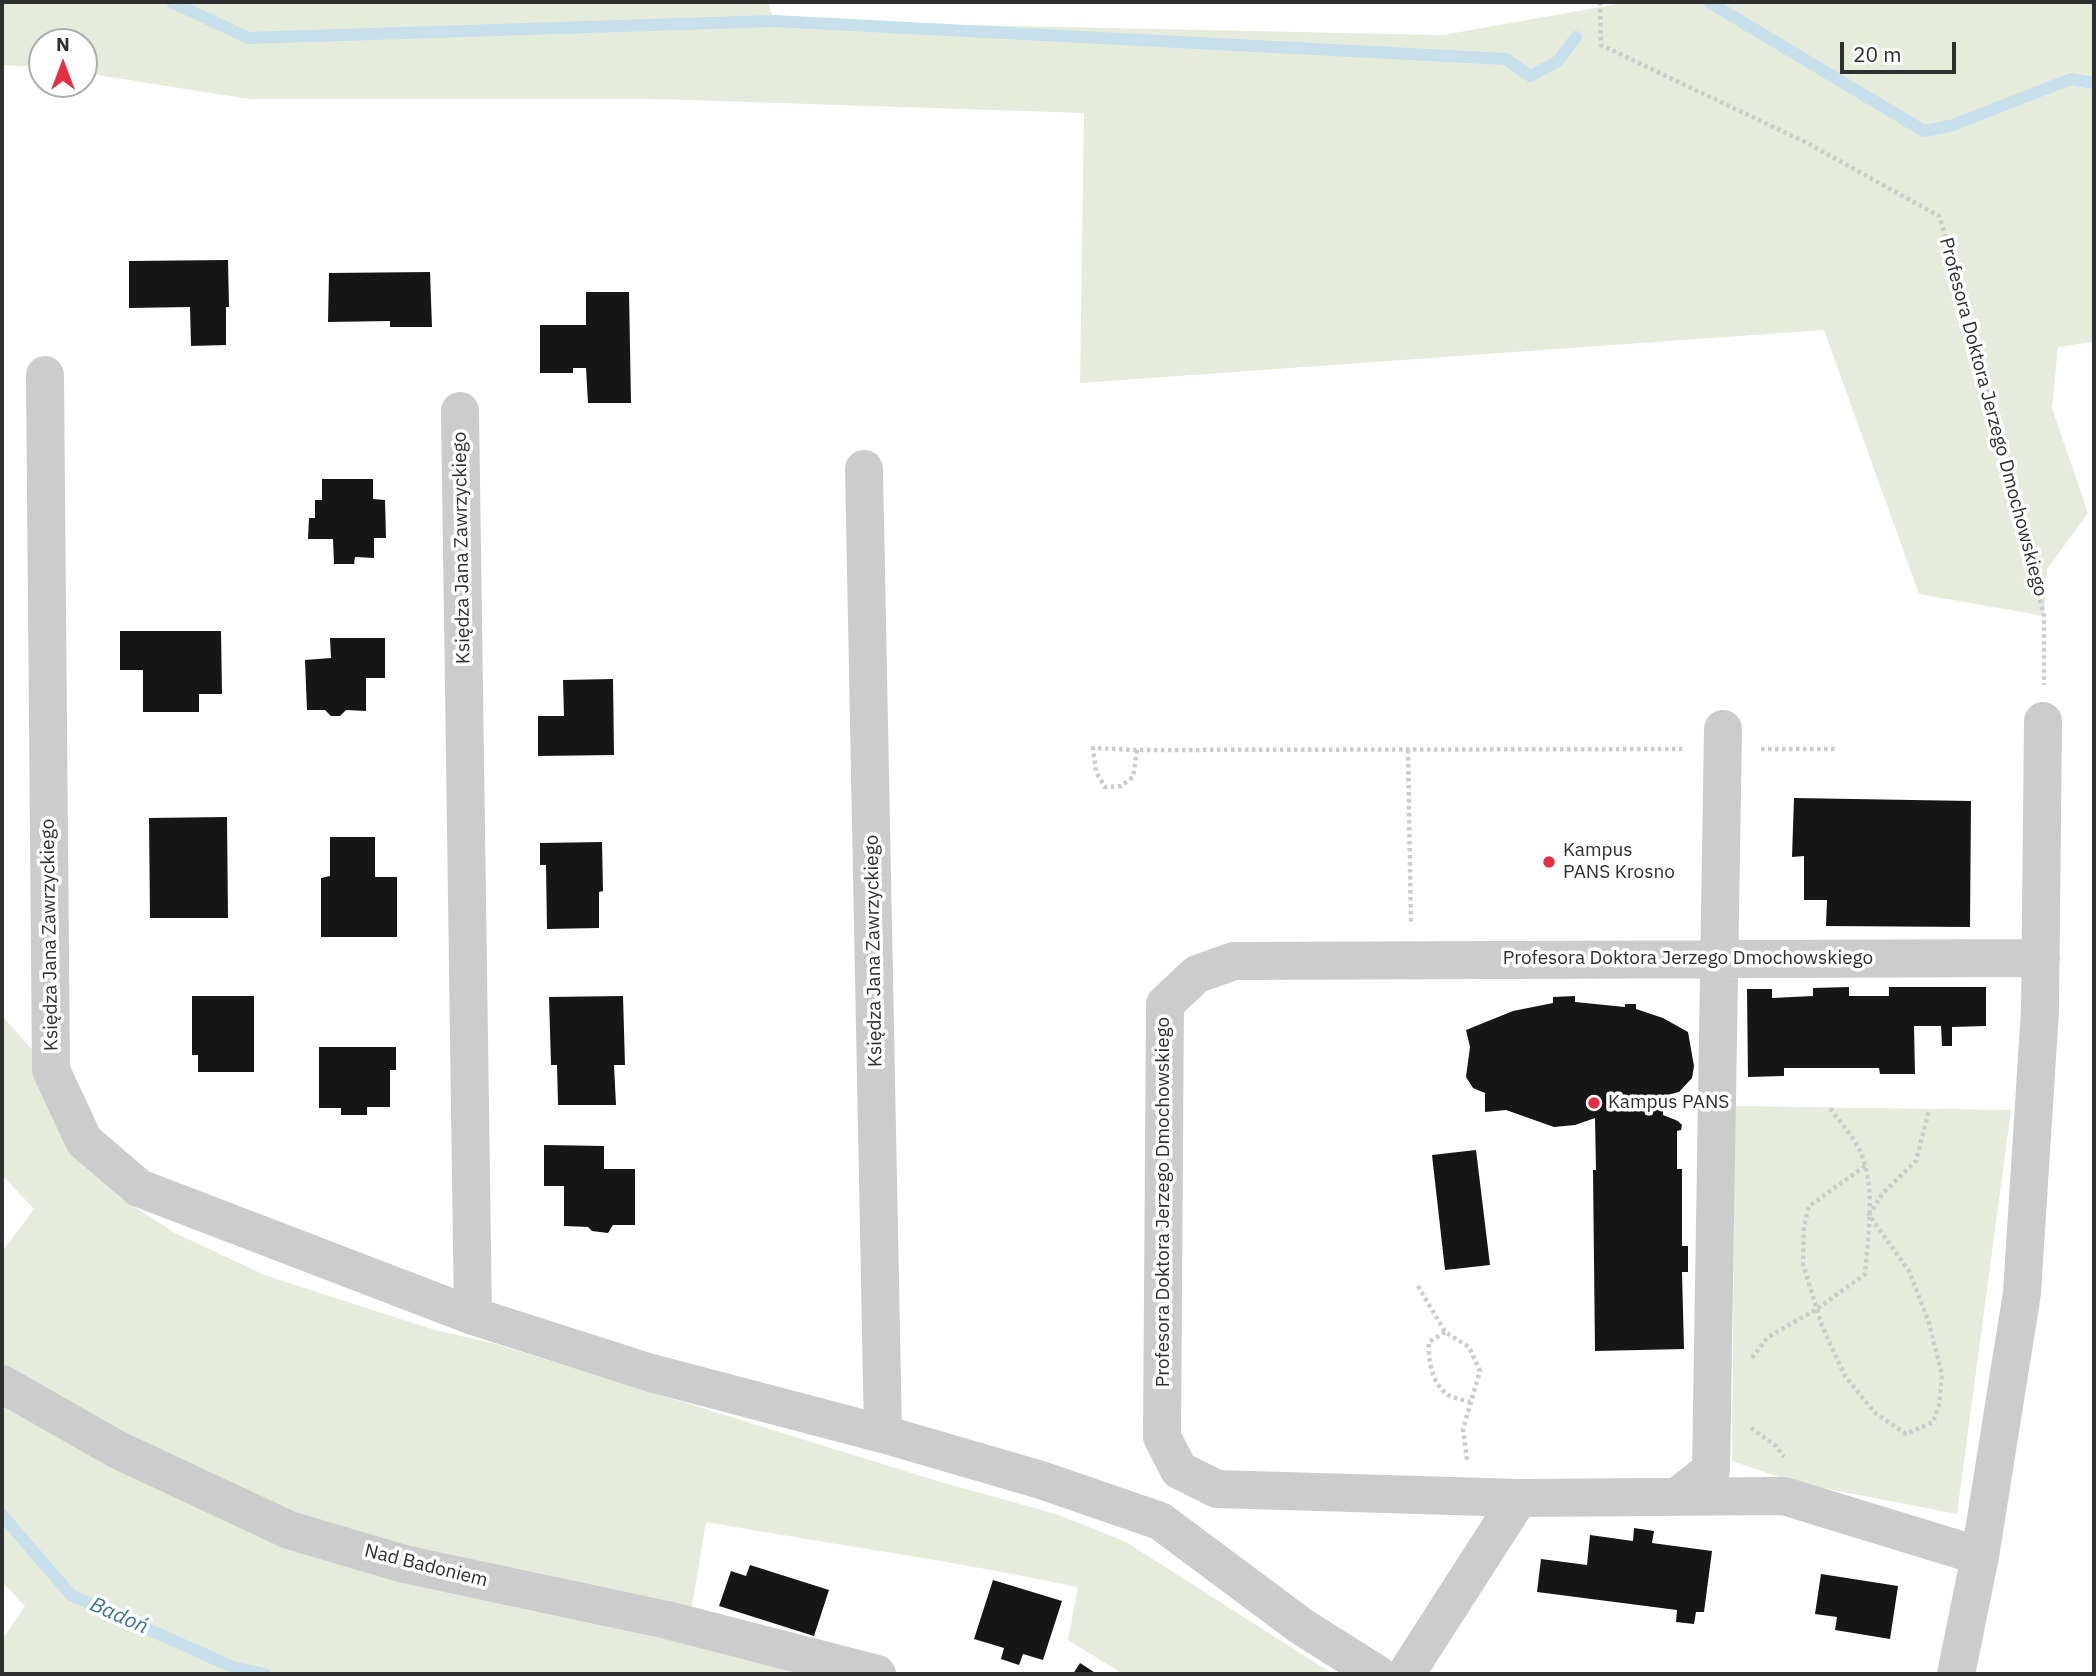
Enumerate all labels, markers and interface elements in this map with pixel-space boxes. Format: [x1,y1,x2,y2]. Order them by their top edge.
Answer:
north arrow [28,28,98,98]
scale bar [1844,28,1960,72]
text: N [56,32,70,56]
text: 20 m [1853,40,1902,68]
street label: Profesora Doktora Jerzego Dmochowskiego [1934,235,2052,599]
street label: Księdza Jana Zawrzyckiego [449,432,475,664]
street label: Księdza Jana Zawrzyckiego [37,819,63,1051]
street label: Księdza Jana Zawrzyckiego [861,835,887,1067]
place label: Kampus PANS Krosno [1563,840,1675,884]
marker: Kampus PANS Krosno [1541,854,1557,870]
street label: Profesora Doktora Jerzego Dmochowskiego [1503,948,1873,970]
street label: Profesora Doktora Jerzego Dmochowskiego [1153,1017,1175,1387]
place label: Kampus PANS [1608,1092,1729,1114]
marker: Kampus PANS [1586,1095,1602,1111]
street label: Nad Badoniem [362,1540,490,1592]
water label: Badoń [86,1592,152,1640]

